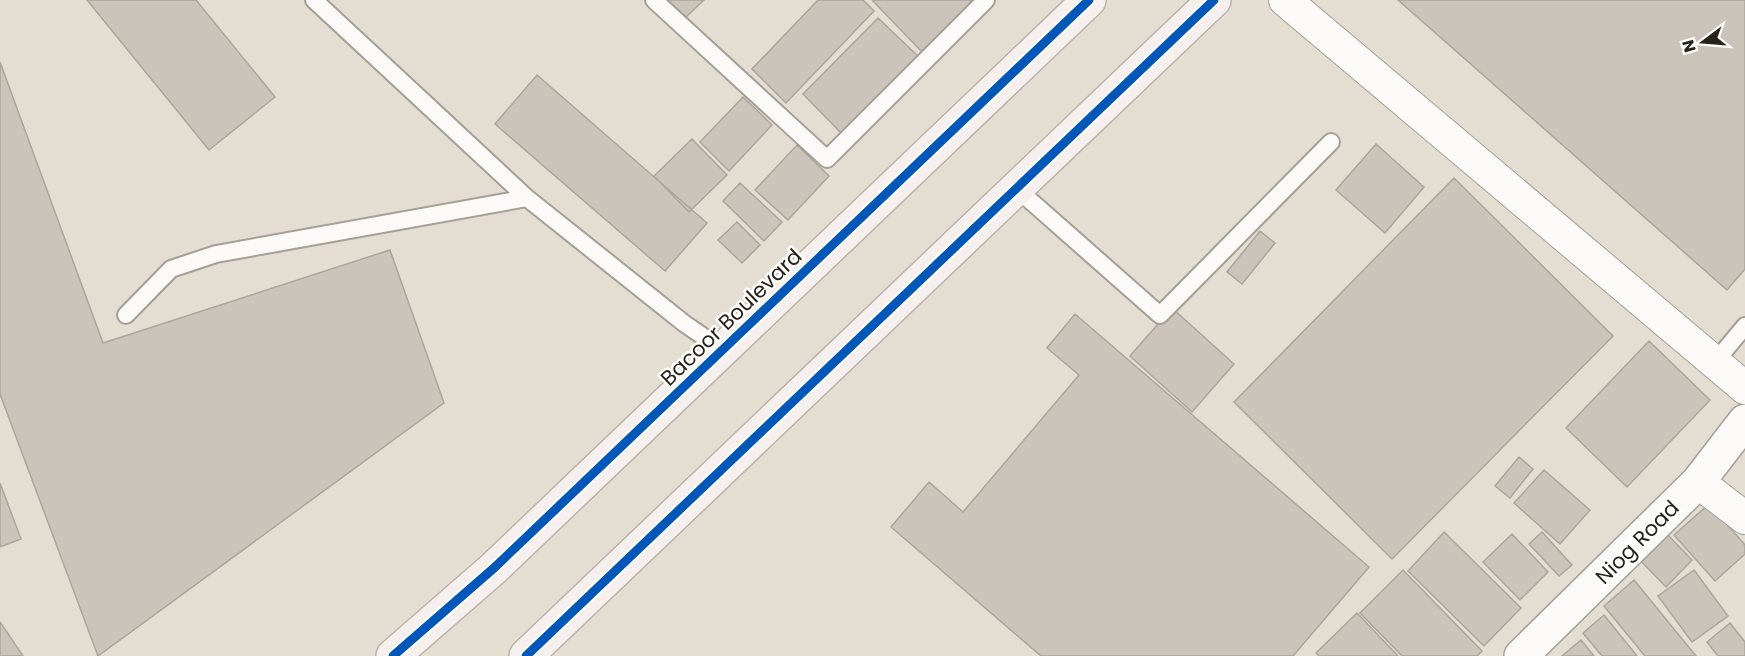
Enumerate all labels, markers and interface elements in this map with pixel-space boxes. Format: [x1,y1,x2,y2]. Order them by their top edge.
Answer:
north arrow [1673,12,1733,72]
text: N [1676,37,1702,55]
street label: Bacoor Boulevard [654,242,808,392]
street label: Niog Road [1589,494,1685,590]

